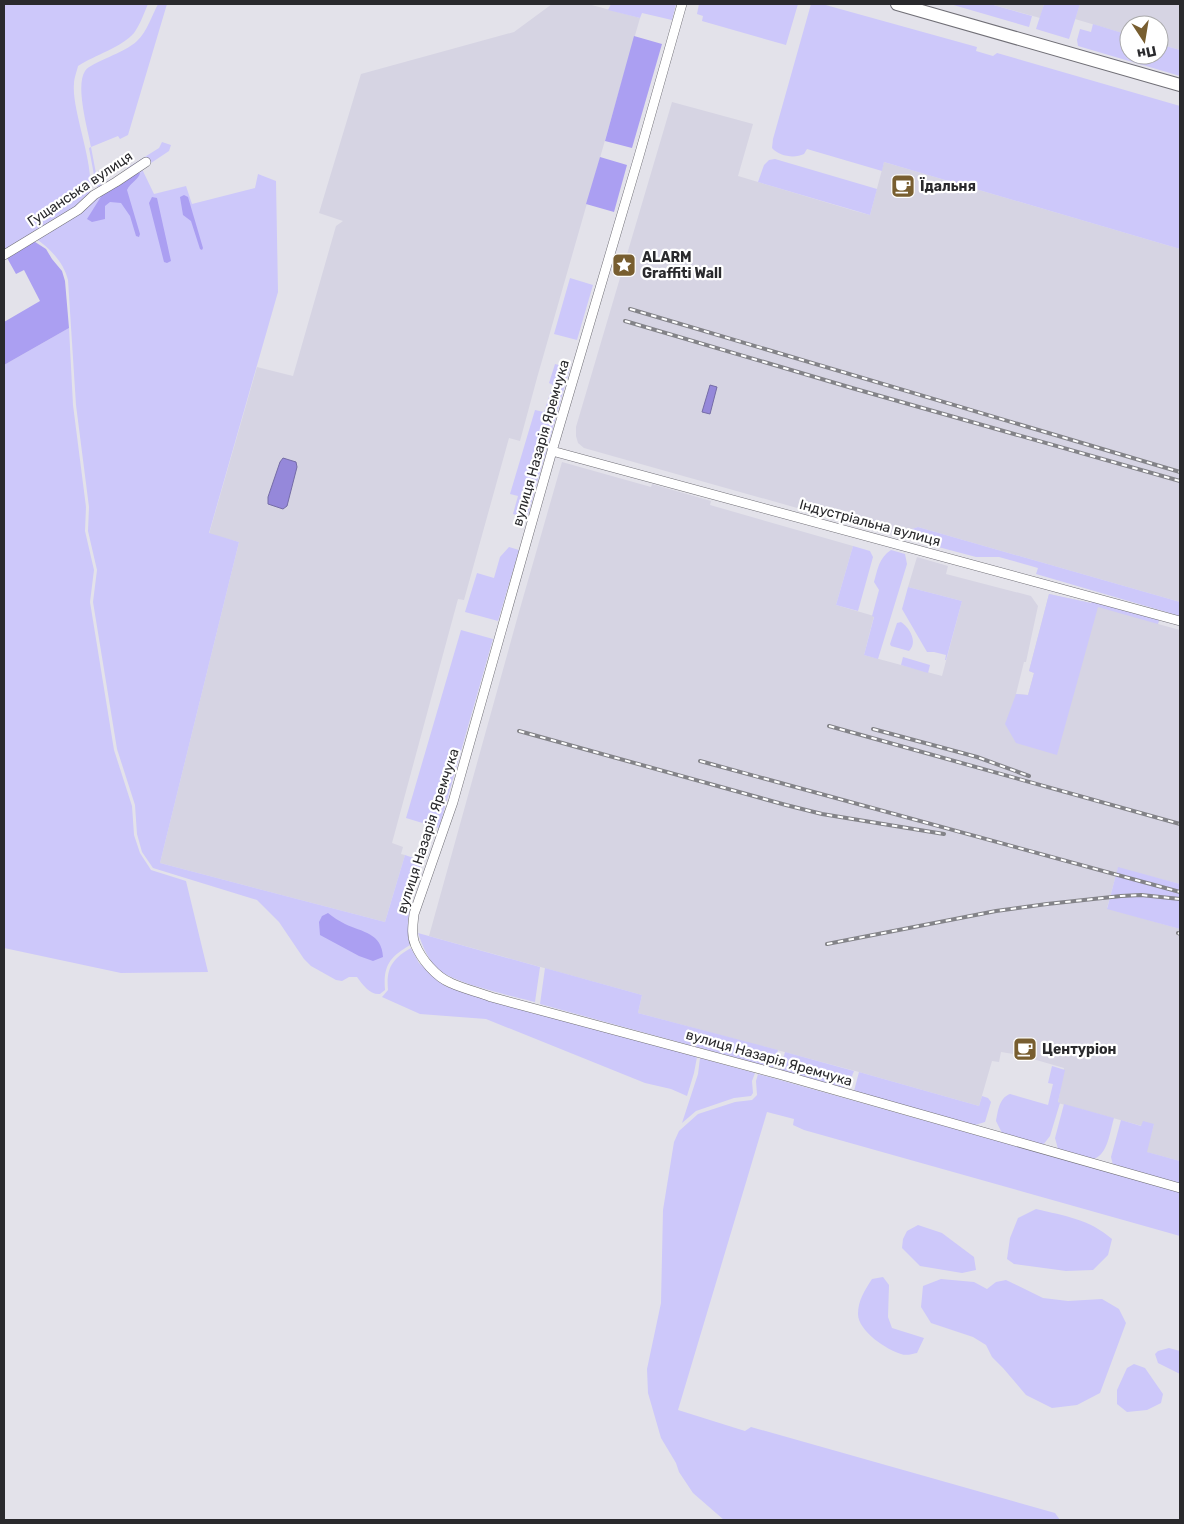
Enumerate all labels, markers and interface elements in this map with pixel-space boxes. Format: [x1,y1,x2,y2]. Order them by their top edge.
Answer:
north arrow [1119,15,1169,65]
text: Пн [1135,42,1158,63]
street label: Гущанська вулиця [24,148,136,230]
cafe icon: Їдальня [890,173,916,199]
place label: Їдальня [919,177,976,195]
place label: ALARM Graffiti Wall [642,249,722,282]
place icon: ALARM Graffiti Wall [611,252,637,278]
street label: вулиця Назарія Яремчука [509,358,573,528]
street label: Індустріальна вулиця [798,496,942,550]
street label: вулиця Назарія Яремчука [393,746,463,916]
street label: вулиця Назарія Яремчука [684,1026,854,1090]
cafe icon: Центуріон [1012,1036,1038,1062]
place label: Центуріон [1042,1041,1117,1058]

